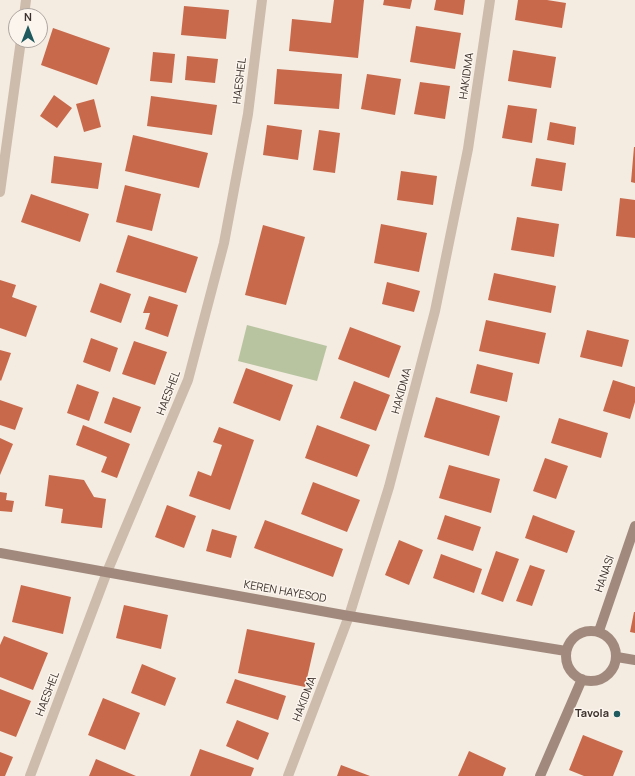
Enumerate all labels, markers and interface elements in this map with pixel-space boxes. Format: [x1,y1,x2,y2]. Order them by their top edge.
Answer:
north arrow [8,8,48,48]
text: N [24,9,32,24]
street label: HAKIDMA [457,52,477,100]
street label: HAESHEL [231,57,249,105]
street label: HAKIDMA [390,366,414,416]
street label: HAESHEL [154,369,184,417]
street label: HANASI [593,554,617,594]
street label: KEREN HAYESOD [243,578,327,606]
street label: HAESHEL [33,670,63,718]
street label: HAKIDMA [290,675,320,723]
place label: Tavola [575,707,609,721]
marker: Tavola [612,709,622,719]

